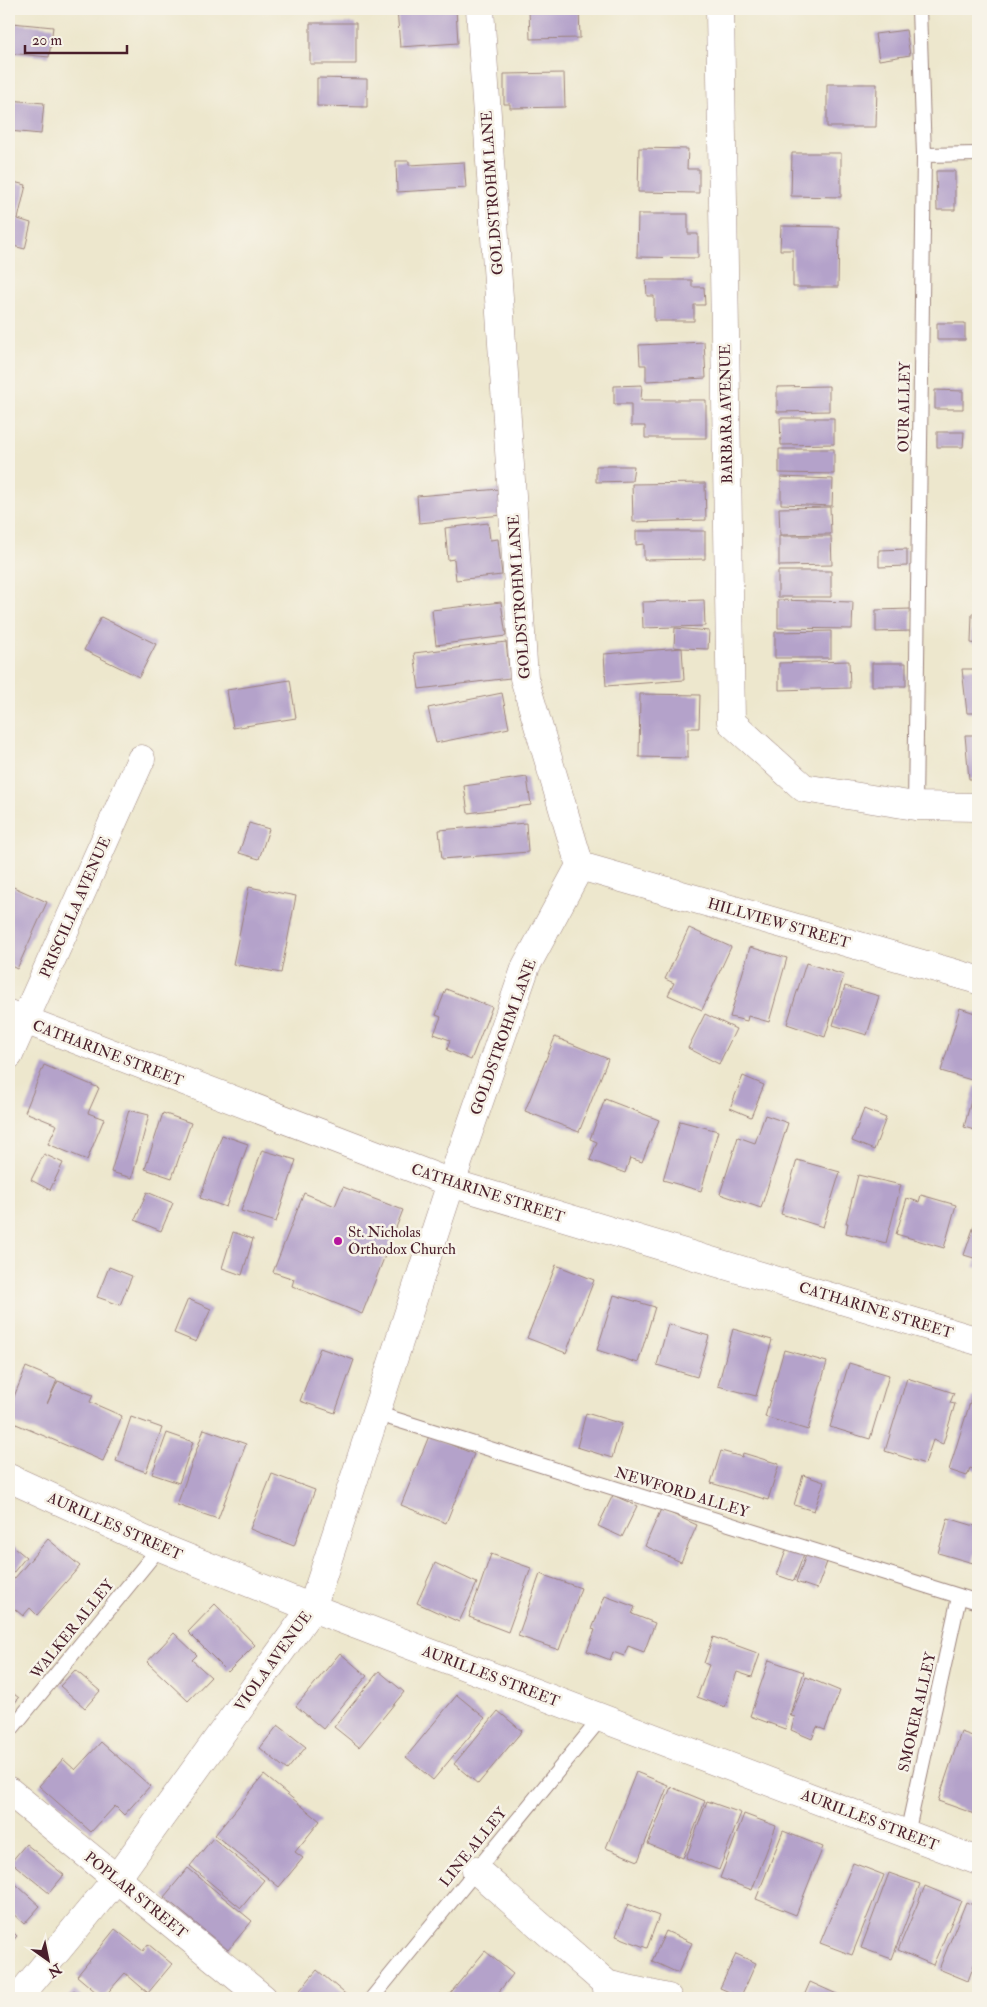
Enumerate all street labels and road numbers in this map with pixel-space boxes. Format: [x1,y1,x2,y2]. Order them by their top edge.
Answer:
street label: GOLDSTROHM LANE [477,110,508,276]
street label: BARBARA AVENUE [716,344,737,484]
street label: OUR ALLEY [894,361,915,453]
street label: GOLDSTROHM LANE [504,514,535,680]
street label: PRISCILLA AVENUE [36,834,115,981]
street label: HILLVIEW STREET [705,894,852,953]
street label: GOLDSTROHM LANE [466,956,541,1118]
street label: CATHARINE STREET [30,1016,186,1091]
street label: CATHARINE STREET [409,1160,567,1227]
street label: CATHARINE STREET [796,1278,955,1343]
street label: NEWFORD ALLEY [612,1463,752,1522]
street label: AURILLES STREET [44,1488,185,1565]
street label: WALKER ALLEY [26,1575,119,1684]
street label: VIOLA AVENUE [231,1607,316,1715]
street label: AURILLES STREET [419,1641,562,1711]
street label: SMOKER ALLEY [894,1650,941,1774]
street label: AURILLES STREET [798,1785,941,1855]
street label: LINE ALLEY [436,1803,512,1891]
street label: POPLAR STREET [80,1848,191,1943]

